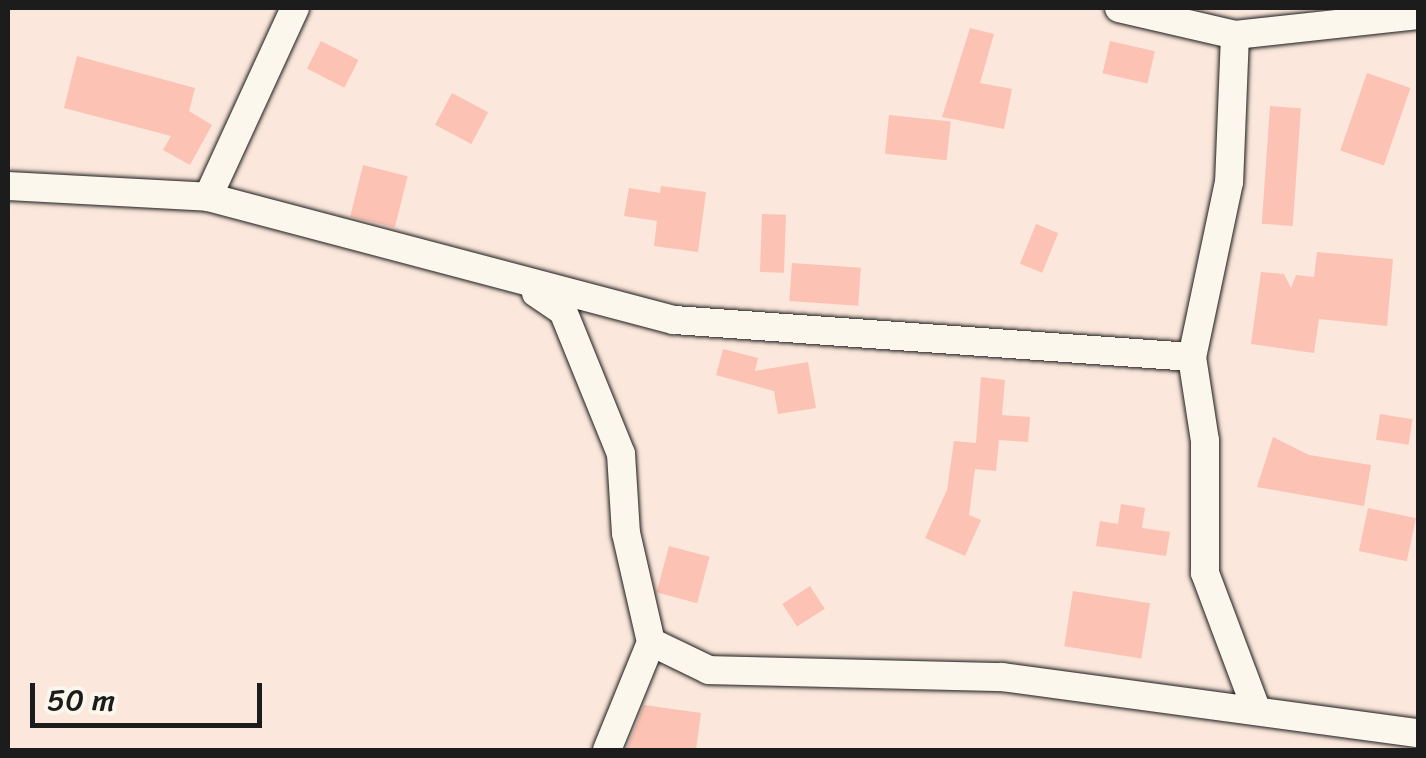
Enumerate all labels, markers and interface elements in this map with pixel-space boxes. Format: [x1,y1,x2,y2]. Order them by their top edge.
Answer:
scale bar [35,663,268,725]
text: 50 m [47,673,115,727]

